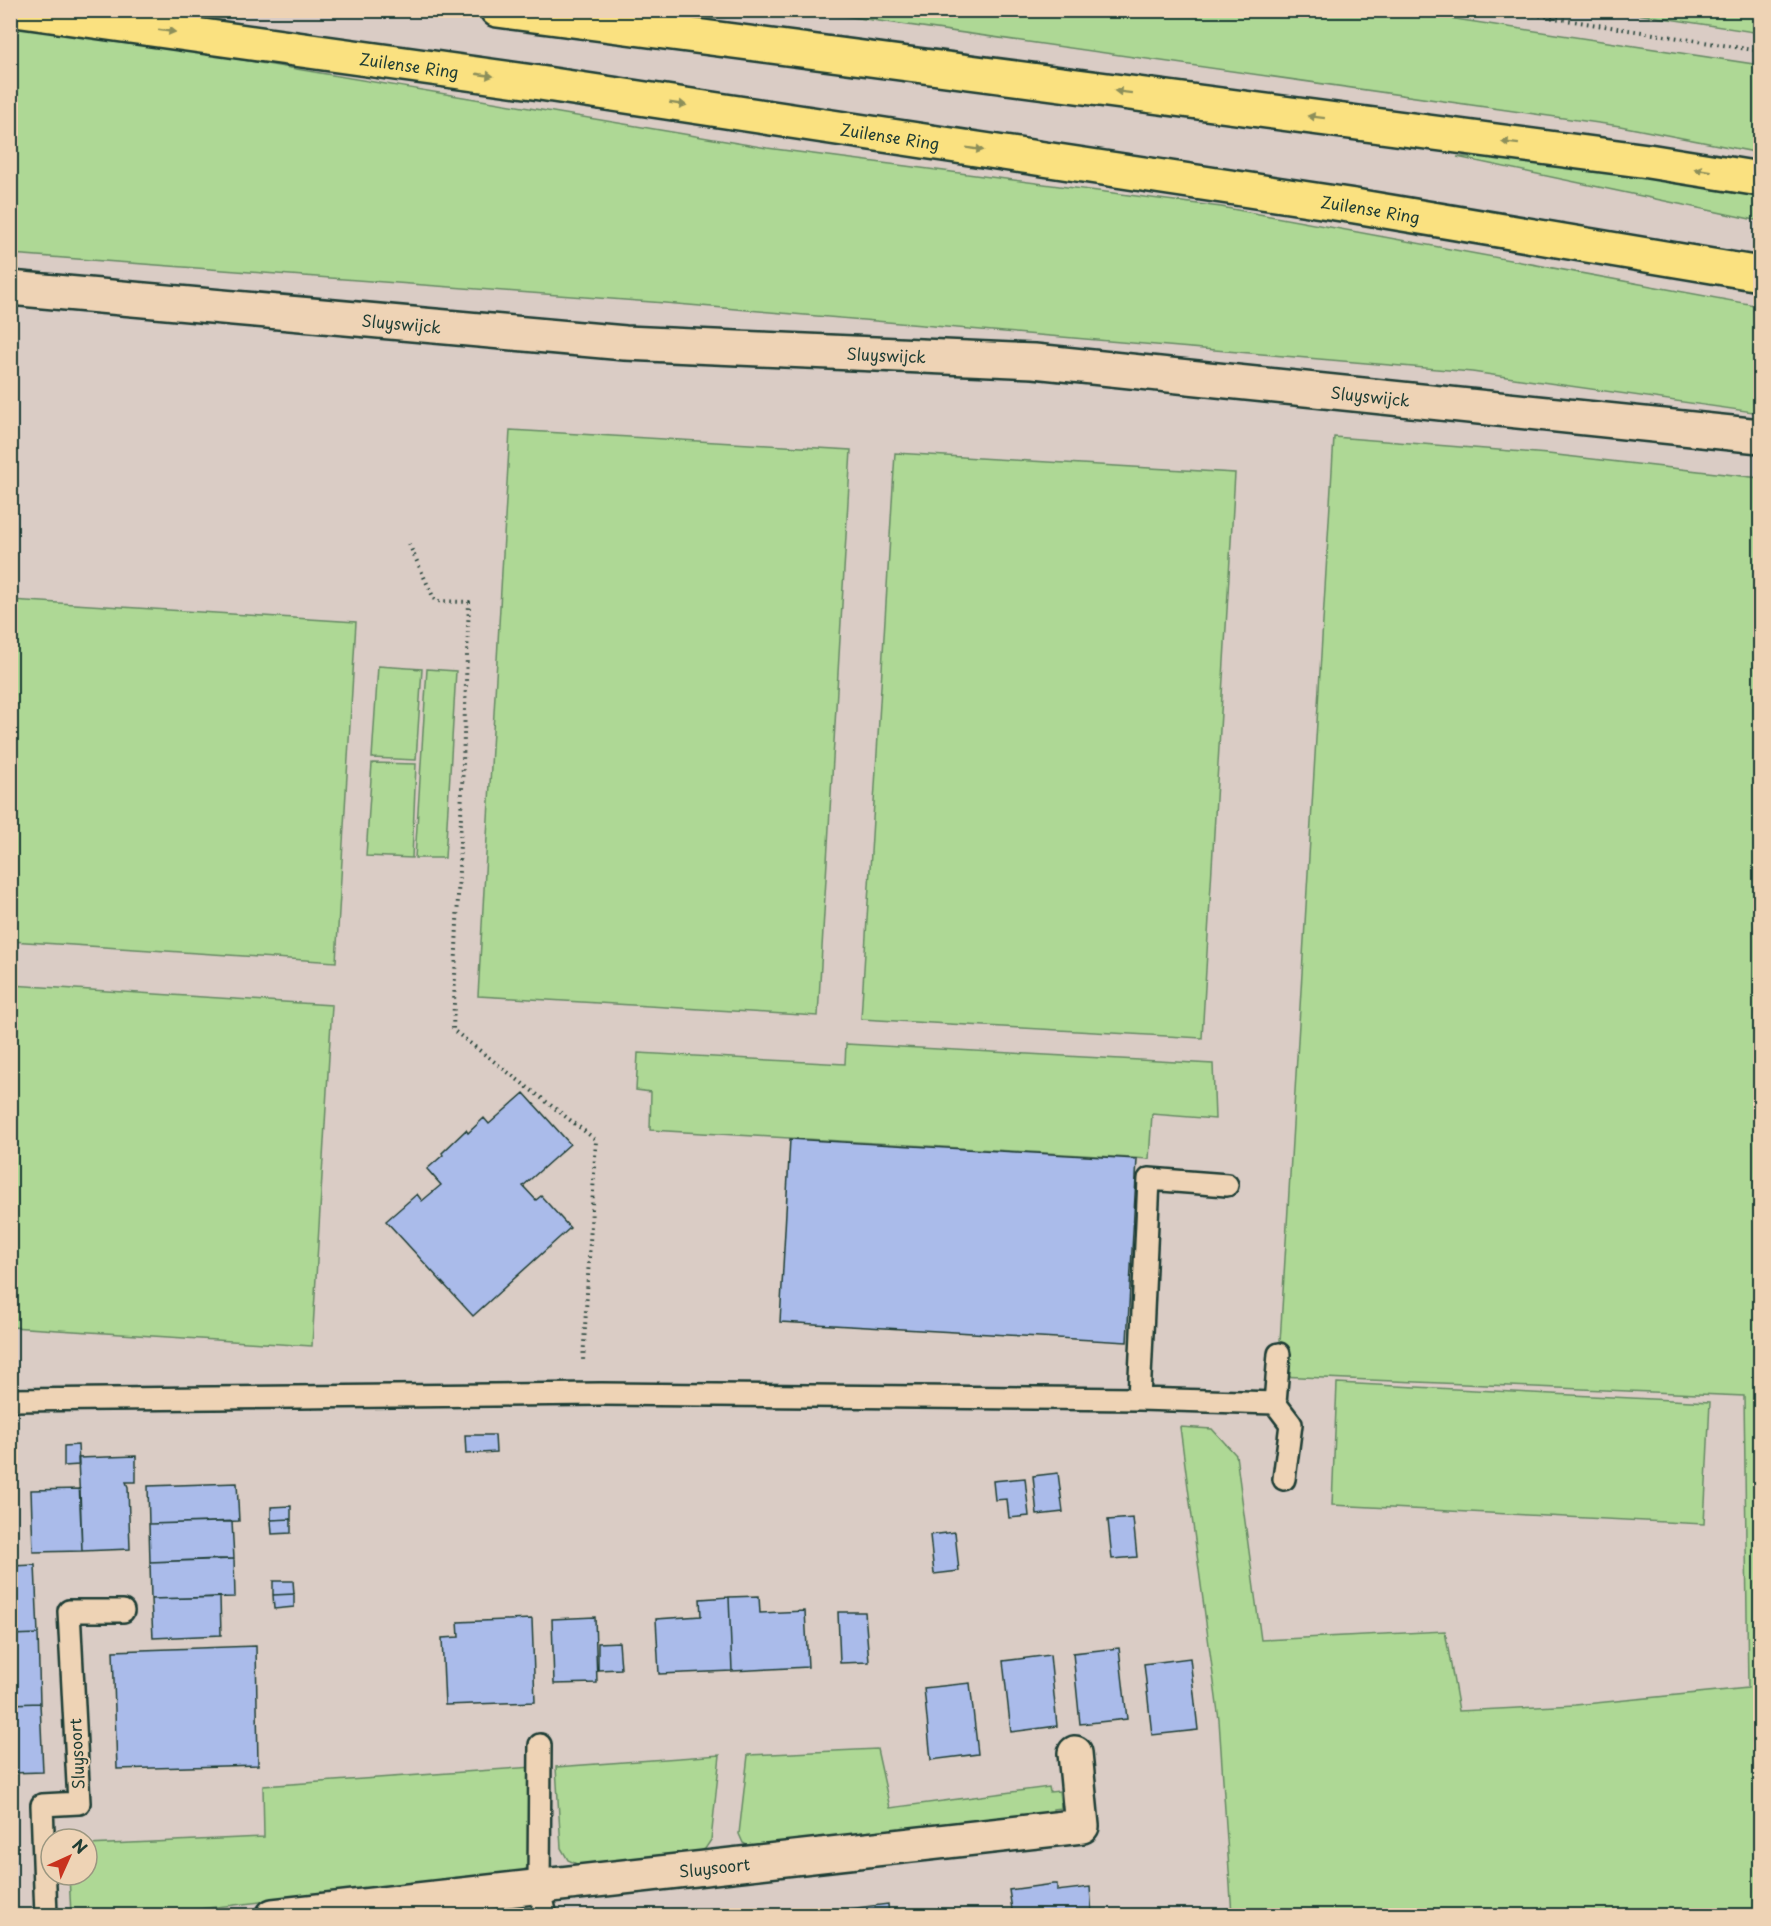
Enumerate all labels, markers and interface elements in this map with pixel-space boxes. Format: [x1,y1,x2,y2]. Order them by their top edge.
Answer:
one-way arrow [158,27,177,36]
street label: Zuilense Ring [358,46,460,84]
one-way arrow [476,71,495,80]
one-way arrow [1113,88,1132,97]
one-way arrow [669,99,688,108]
one-way arrow [1307,113,1326,122]
street label: Zuilense Ring [839,117,941,155]
one-way arrow [1500,138,1519,147]
one-way arrow [965,144,984,153]
one-way arrow [1693,165,1712,174]
street label: Zuilense Ring [1319,189,1422,229]
street label: Sluyswijck [361,308,442,339]
street label: Sluyswijck [846,341,927,368]
street label: Sluyswijck [1329,380,1411,412]
street label: Sluysoort [62,1717,90,1790]
north arrow [39,1827,99,1887]
text: N [67,1833,93,1859]
street label: Sluysoort [677,1851,752,1883]

